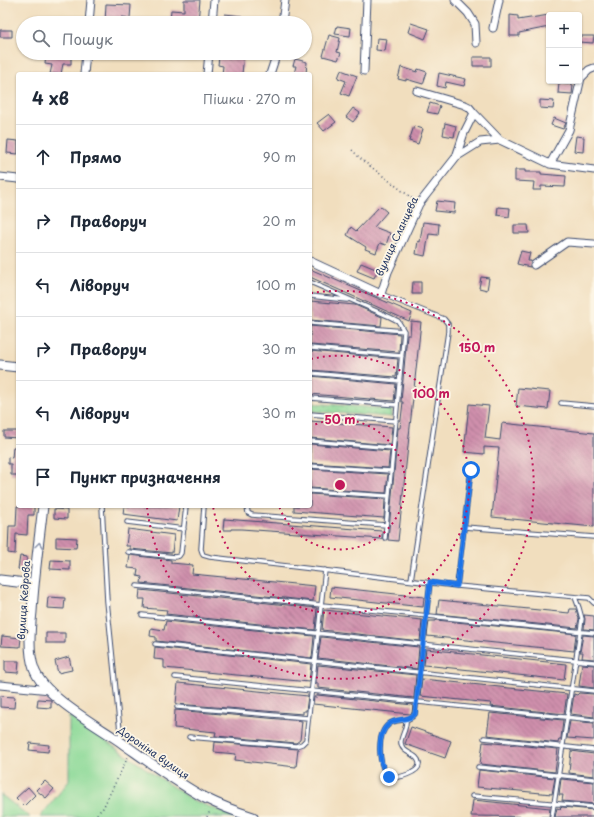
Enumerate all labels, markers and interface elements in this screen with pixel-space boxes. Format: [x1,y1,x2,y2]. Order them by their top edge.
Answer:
map controls [546,12,582,84]
button: + [546,12,582,48]
search box [16,16,312,60]
icon: search [30,27,52,49]
text: Пошук [62,27,113,50]
button: − [546,48,582,84]
text: 4 хв [32,85,69,111]
text: Пішки · 270 m [203,89,296,108]
text: Прямо [70,145,121,168]
icon: ahead [32,146,54,168]
text: 90 m [263,147,296,166]
street label: вулиця Сланцева [371,193,421,278]
text: Праворуч [70,209,147,232]
icon: right [32,210,54,232]
text: 20 m [262,211,296,230]
text: Ліворуч [70,273,130,296]
icon: left [32,274,54,296]
text: 100 m [256,275,296,294]
text: Праворуч [70,337,147,360]
icon: right [32,338,54,360]
text: 150 m [459,338,495,356]
text: 30 m [262,339,296,358]
text: 100 m [412,384,450,402]
text: Ліворуч [70,401,130,424]
icon: left [32,402,54,424]
text: 30 m [262,403,296,422]
text: 50 m [324,410,356,428]
route start [462,461,480,479]
text: Пункт призначення [70,465,221,488]
icon: arrive [32,466,54,488]
centre of rings [333,478,347,492]
one-way arrow [34,542,43,548]
street label: вулиця Кедрова [13,559,33,640]
street label: Дороніна вулиця [114,721,193,782]
route end [380,768,398,786]

